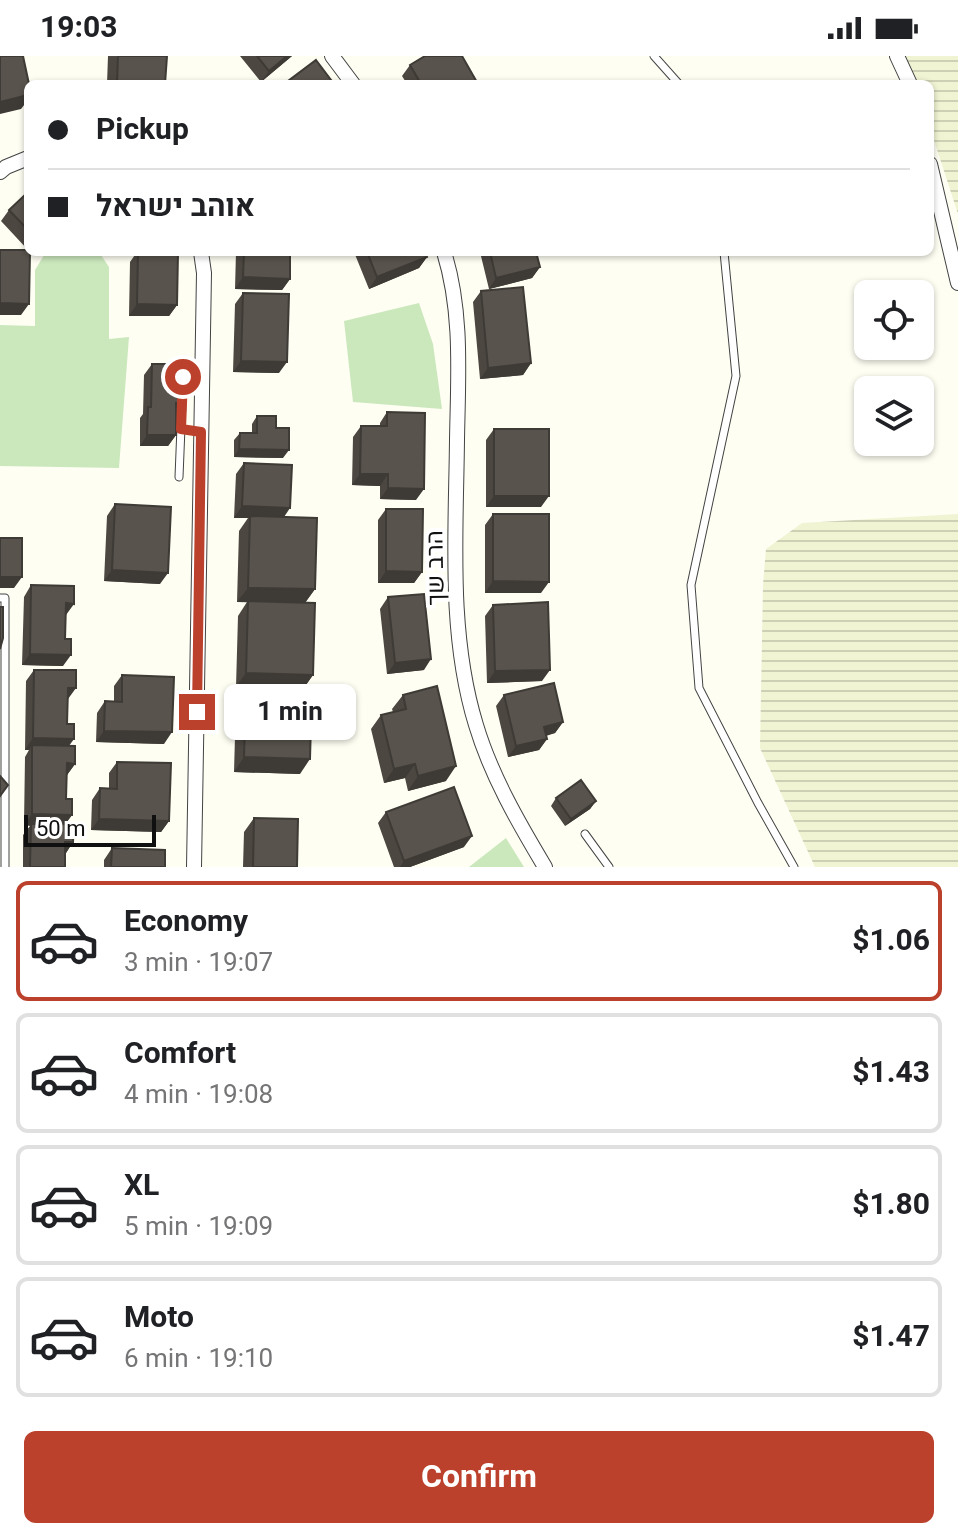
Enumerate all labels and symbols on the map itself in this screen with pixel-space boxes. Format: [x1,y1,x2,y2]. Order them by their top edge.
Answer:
route start [165,359,201,395]
street label: הרב שך [417,530,454,606]
callout: 1 min [225,684,357,740]
route end [179,694,215,730]
scale bar [24,811,156,847]

